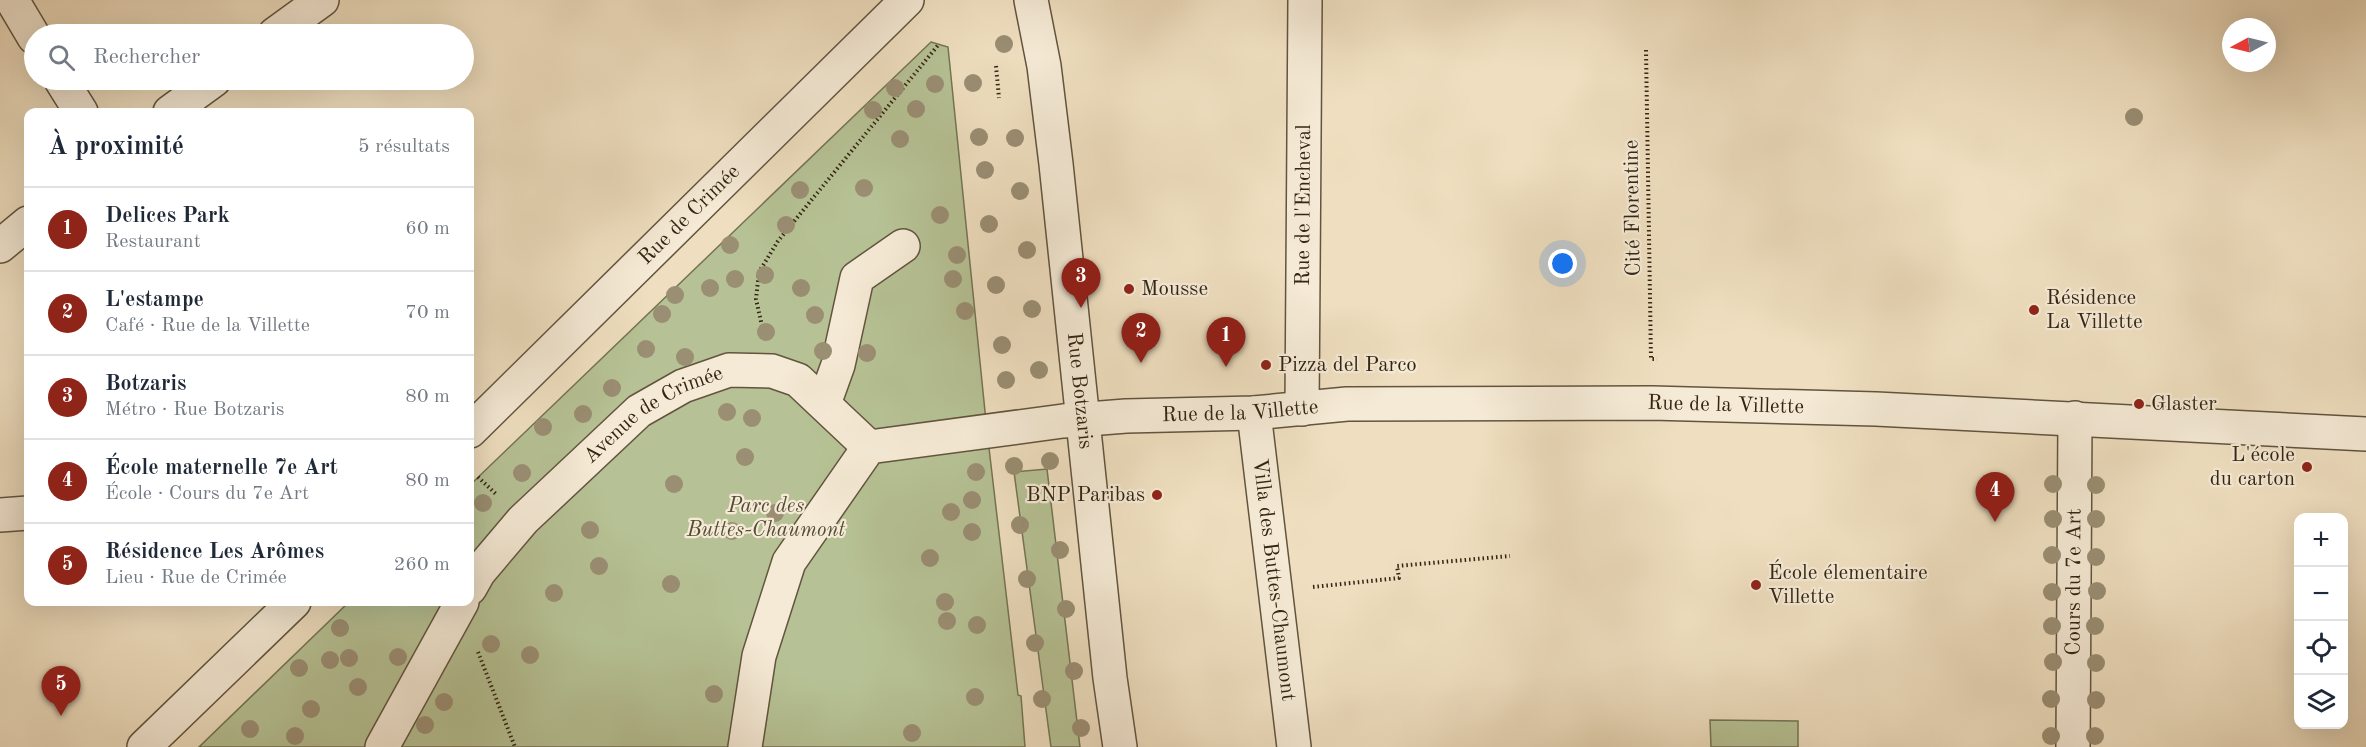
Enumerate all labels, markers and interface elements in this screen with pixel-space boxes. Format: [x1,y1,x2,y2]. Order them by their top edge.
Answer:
north arrow [2222,18,2276,72]
search box [24,24,474,90]
icon: search [45,41,78,74]
text: Rechercher [93,46,200,68]
street label: Rue de l'Encheval [1292,124,1315,286]
text: À proximité [48,134,184,160]
text: 5 résultats [358,137,450,157]
street label: Cité Florentine [1621,140,1645,276]
street label: Rue de Crimée [635,161,744,269]
text: Delices Park [105,205,230,227]
text: 1 [62,219,73,239]
text: 60 m [405,219,450,239]
text: Restaurant [105,232,201,252]
your location [1548,249,1577,278]
pin: 3 [1062,258,1100,308]
place label: Mousse [1141,279,1208,300]
marker: Mousse [1122,282,1136,296]
place label: Résidence La Villette [2046,288,2143,333]
text: L'estampe [105,289,204,311]
text: 2 [62,303,73,323]
text: 70 m [405,303,450,323]
marker: Résidence La Villette [2027,303,2041,317]
pin: 2 [1122,314,1160,363]
text: Café · Rue de la Villette [105,316,310,336]
pin: 1 [1206,318,1246,367]
street label: Rue Botzaris [1063,331,1096,450]
place label: Pizza del Parco [1278,355,1417,376]
marker: Pizza del Parco [1259,358,1273,372]
street label: Avenue de Crimée [580,362,726,468]
text: Botzaris [105,373,187,395]
text: 3 [62,387,73,407]
text: 80 m [405,387,450,407]
street label: Rue de la Villette [1647,392,1804,418]
place label: Glaster [2151,394,2217,415]
street label: Rue de la Villette [1162,396,1319,426]
marker: Glaster [2132,397,2146,411]
text: Métro · Rue Botzaris [105,400,284,420]
place label: L'école du carton [2210,445,2295,490]
text: École maternelle 7e Art [105,457,338,479]
street label: Villa des Buttes-Chaumont [1249,457,1299,702]
marker: L'école du carton [2300,460,2314,474]
text: 4 [62,471,73,491]
text: 80 m [405,471,450,491]
pin: 4 [1976,472,2014,522]
text: École · Cours du 7e Art [105,484,309,504]
place label: BNP Paribas [1026,485,1145,506]
marker: BNP Paribas [1150,488,1164,502]
park label: Parc des Buttes-Chaumont [686,496,846,541]
street label: Cours du 7e Art [2063,508,2085,656]
map controls [2294,513,2348,729]
button: + [2294,513,2348,567]
text: Résidence Les Arômes [105,541,324,563]
text: 5 [62,555,73,575]
text: 260 m [394,555,450,575]
place label: École élementaire Villette [1768,559,1928,608]
button: − [2294,567,2348,621]
text: Lieu · Rue de Crimée [105,568,287,588]
marker: École élementaire Villette [1749,578,1763,592]
button: locate [2294,621,2348,675]
pin: 5 [42,666,80,716]
button: layers [2294,675,2348,729]

